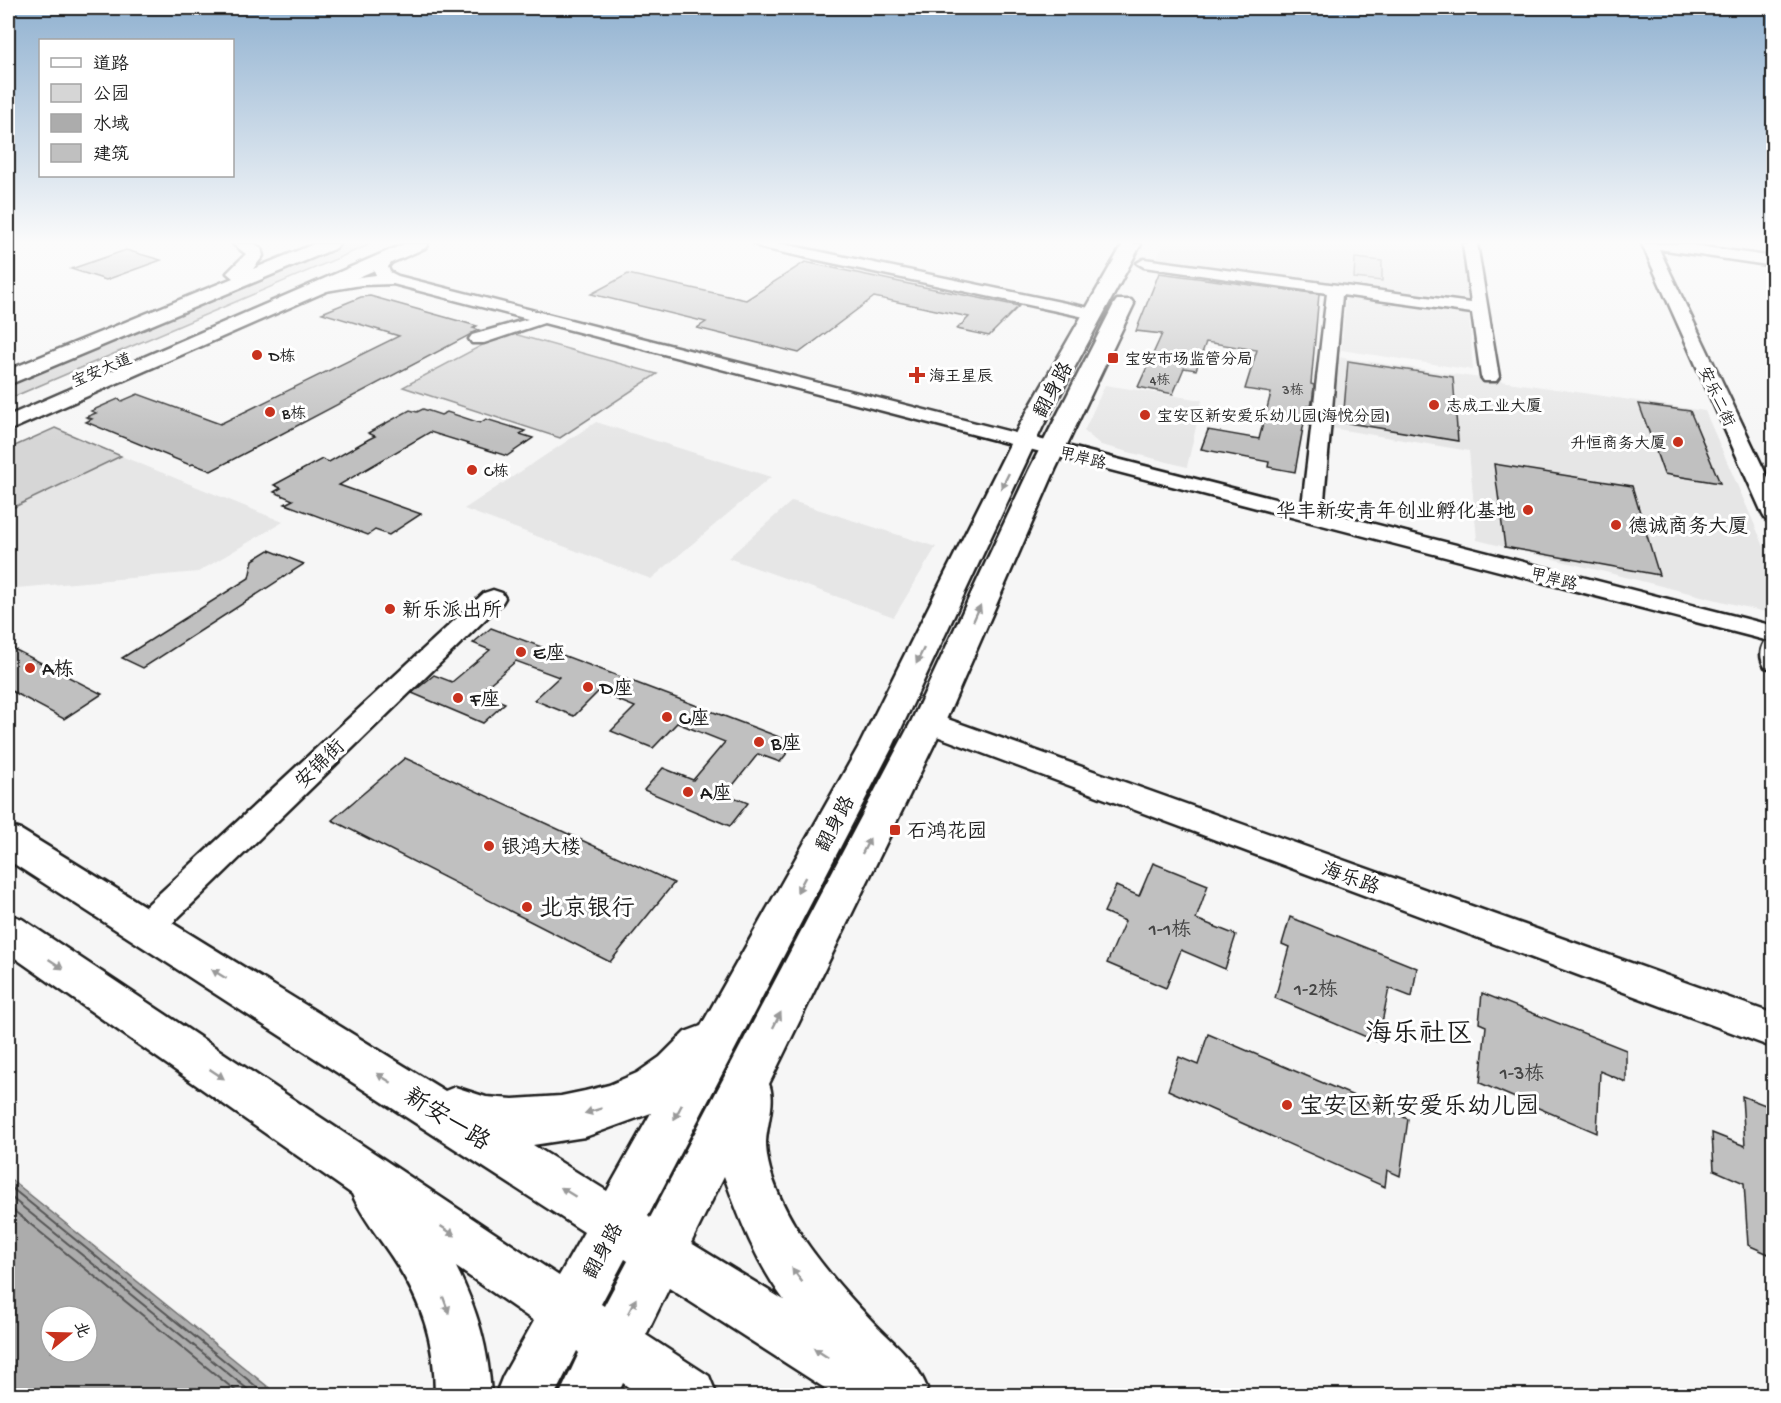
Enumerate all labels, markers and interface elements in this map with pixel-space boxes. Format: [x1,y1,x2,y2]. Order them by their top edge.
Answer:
legend [39,39,234,177]
text: 道路 [93,54,129,76]
text: 公园 [93,84,129,106]
text: 水域 [93,114,129,136]
text: 建筑 [93,144,129,166]
marker: D栋 [250,348,264,362]
place label: D栋 [268,348,295,368]
street label: 宝安大道 [69,350,136,393]
place label: 宝安市场监管分局 [1125,350,1253,371]
marker: 宝安市场监管分局 [1106,351,1120,365]
street label: 翻身路 [1029,357,1080,423]
street label: 安乐二街 [1693,364,1738,431]
place label: 海王星辰 [929,367,993,388]
marker: 海王星辰 [910,368,924,382]
house number: 4栋 [1150,372,1170,390]
house number: 3栋 [1281,382,1304,400]
place label: 志成工业大厦 [1446,397,1542,418]
marker: 志成工业大厦 [1427,398,1441,412]
marker: B栋 [263,405,277,419]
place label: B栋 [281,405,306,425]
place label: 宝安区新安爱乐幼儿园(海悦分园) [1157,407,1390,428]
marker: 宝安区新安爱乐幼儿园(海悦分园) [1138,408,1152,422]
place label: 升恒商务大厦 [1570,434,1666,455]
marker: 升恒商务大厦 [1671,435,1685,449]
street label: 甲岸路 [1057,443,1108,475]
marker: C栋 [465,463,479,477]
place label: C栋 [484,463,509,483]
one-way arrow [1000,472,1010,489]
place label: 华丰新安青年创业孵化基地 [1276,500,1516,525]
marker: 华丰新安青年创业孵化基地 [1521,503,1535,517]
place label: 德诚商务大厦 [1628,515,1748,540]
marker: 德诚商务大厦 [1609,518,1623,532]
street label: 甲岸路 [1528,564,1579,596]
place label: 新乐派出所 [402,599,502,624]
marker: 新乐派出所 [383,602,397,616]
one-way arrow [972,604,982,622]
place label: E座 [533,642,565,667]
marker: E座 [514,645,528,659]
one-way arrow [915,648,924,665]
place label: A栋 [42,659,74,683]
marker: A栋 [23,661,37,675]
place label: D座 [598,677,633,702]
marker: D座 [581,680,595,694]
place label: F座 [469,688,500,713]
marker: F座 [451,691,465,705]
place label: C座 [679,707,710,732]
marker: C座 [660,710,674,724]
place label: B座 [770,732,801,757]
street label: 安锦街 [290,735,351,795]
marker: B座 [752,735,766,749]
place label: A座 [700,782,732,807]
marker: A座 [681,785,695,799]
street label: 翻身路 [811,791,862,857]
place label: 石鸿花园 [907,820,987,845]
marker: 石鸿花园 [888,823,902,837]
place label: 银鸿大楼 [501,836,581,861]
one-way arrow [861,837,870,854]
marker: 银鸿大楼 [482,839,496,853]
street label: 海乐路 [1318,857,1384,902]
one-way arrow [796,877,806,894]
place label: 北京银行 [539,895,635,925]
marker: 北京银行 [520,900,534,914]
house number: 1-1栋 [1148,919,1191,943]
one-way arrow [48,958,64,969]
one-way arrow [211,969,227,980]
house number: 1-2栋 [1293,979,1338,1003]
one-way arrow [773,1011,782,1028]
district label: 海乐社区 [1365,1019,1473,1052]
house number: 1-3栋 [1499,1063,1544,1087]
one-way arrow [209,1068,225,1079]
one-way arrow [376,1072,392,1083]
street label: 新安一路 [398,1082,496,1159]
place label: 宝安区新安爱乐幼儿园 [1299,1093,1539,1123]
marker: 宝安区新安爱乐幼儿园 [1280,1098,1294,1112]
one-way arrow [673,1104,683,1121]
one-way arrow [584,1107,602,1116]
one-way arrow [559,1187,576,1198]
street label: 翻身路 [579,1218,630,1284]
one-way arrow [439,1225,455,1237]
one-way arrow [791,1267,803,1283]
one-way arrow [442,1296,451,1314]
one-way arrow [627,1297,637,1314]
north arrow [39,1304,99,1364]
text: 北 [68,1319,92,1341]
one-way arrow [813,1347,829,1358]

